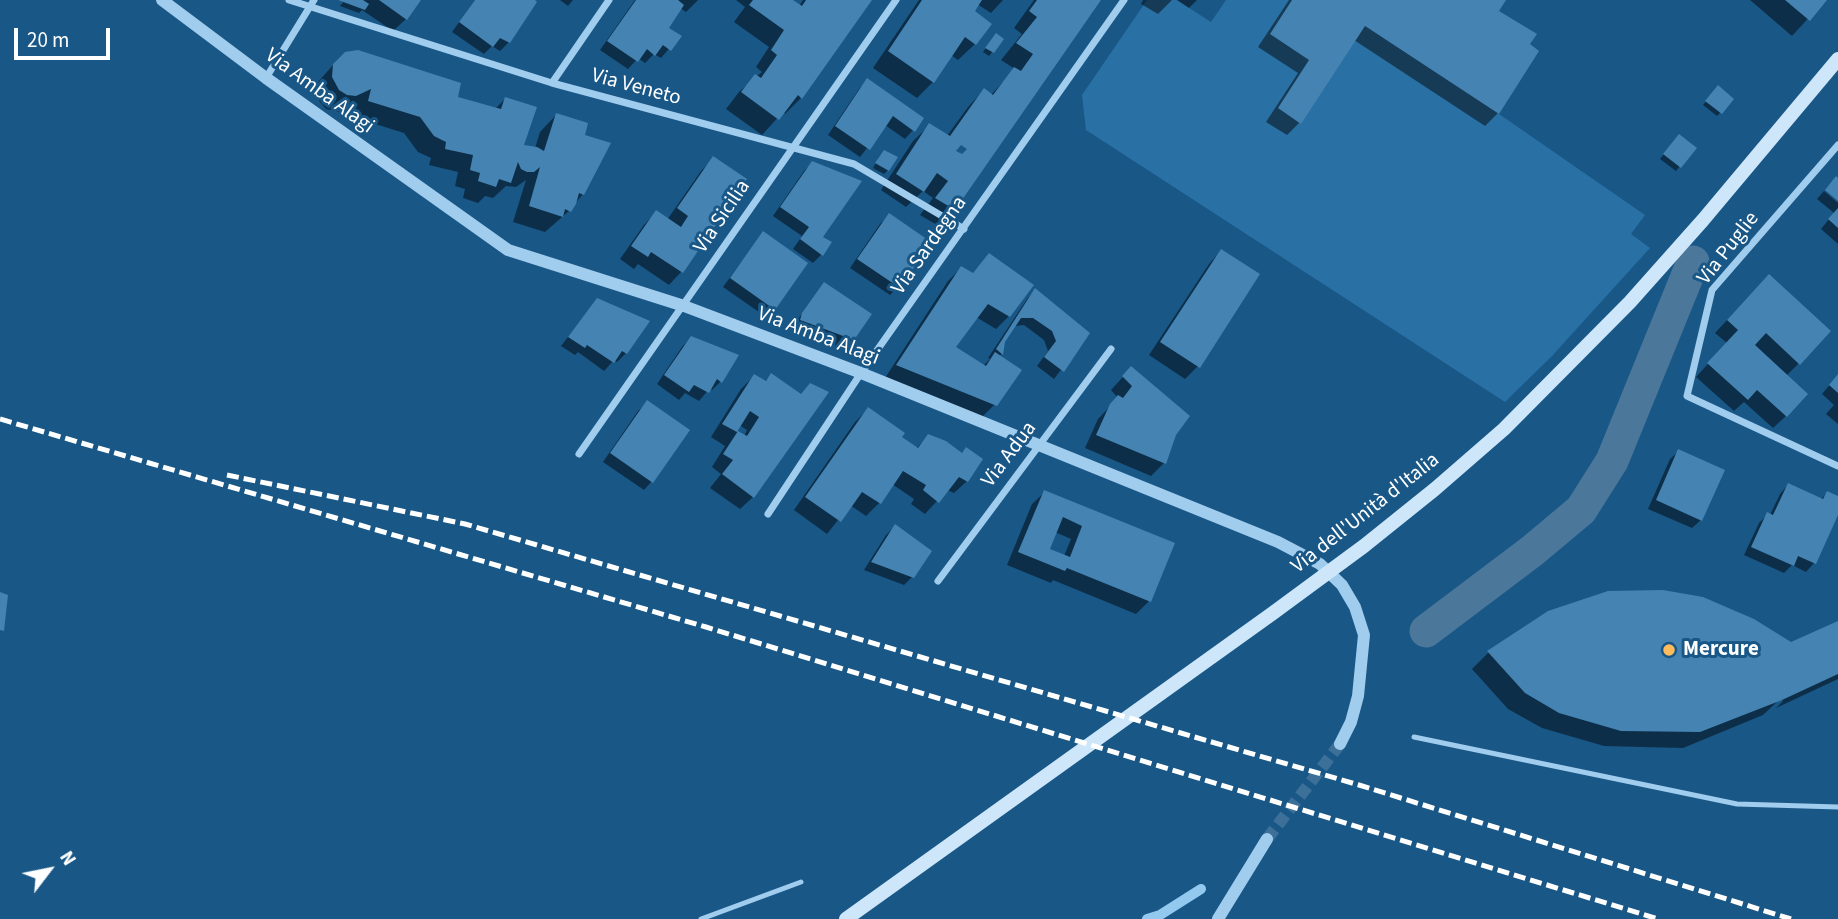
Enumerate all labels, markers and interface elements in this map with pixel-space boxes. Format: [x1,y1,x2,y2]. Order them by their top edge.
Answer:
scale bar [18,14,114,58]
text: 20 m [27,25,69,55]
street label: Via Amba Alagi [260,44,378,140]
street label: Via Veneto [589,64,683,112]
street label: Via Sicilia [689,176,757,258]
street label: Via Sardegna [887,192,973,300]
street label: Via Puglie [1693,208,1765,290]
street label: Via Amba Alagi [753,302,883,372]
street label: Via Adua [977,417,1043,493]
street label: Via dell'Unità d'Italia [1287,448,1445,580]
place label: Mercure [1683,637,1759,663]
marker: Mercure [1661,642,1677,658]
north arrow [14,835,84,905]
text: N [52,846,82,871]

